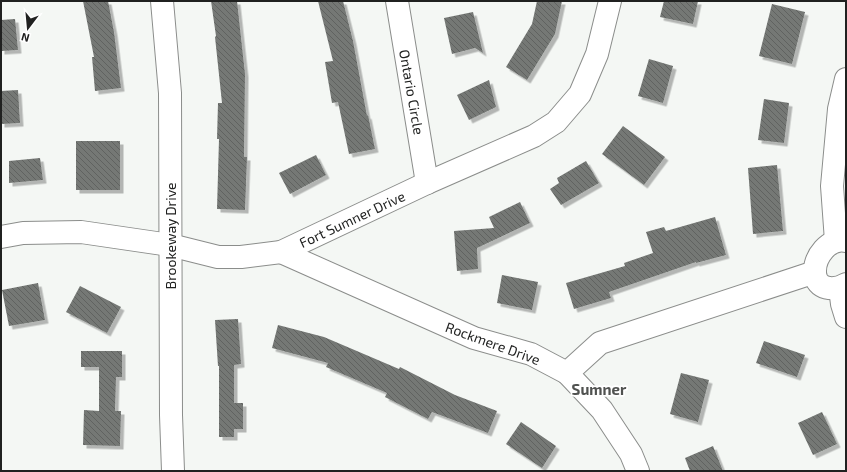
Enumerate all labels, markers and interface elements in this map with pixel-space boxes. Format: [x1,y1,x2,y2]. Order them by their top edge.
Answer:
north arrow [8,8,48,48]
text: N [19,31,31,45]
street label: Ontario Circle [396,48,428,136]
street label: Brookeway Drive [162,182,179,290]
street label: Fort Sumner Drive [296,187,408,251]
street label: Rockmere Drive [443,318,543,368]
district label: Sumner [572,380,627,398]

